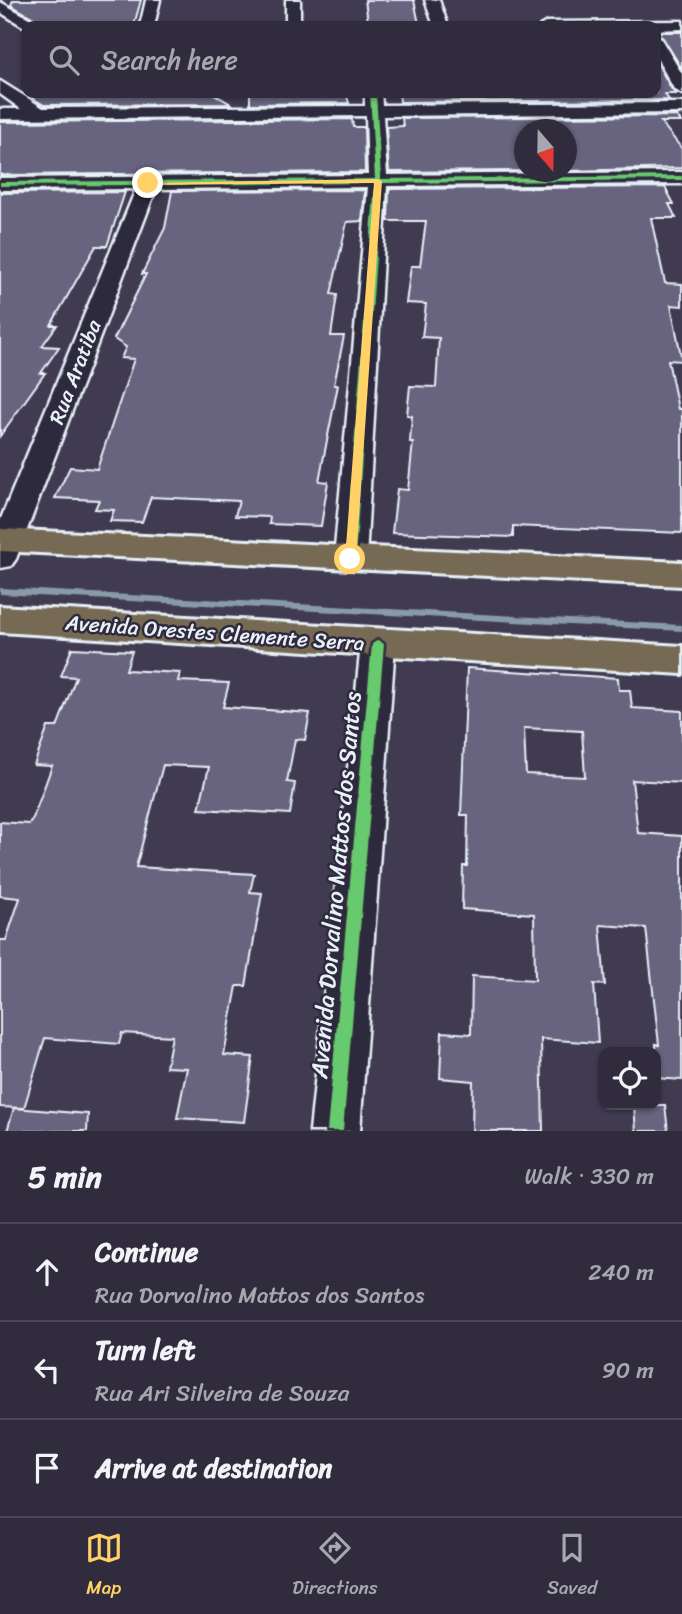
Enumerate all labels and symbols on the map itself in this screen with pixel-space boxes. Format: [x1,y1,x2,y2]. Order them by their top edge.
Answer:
north arrow [514,119,577,182]
route end [132,167,163,198]
street label: Rua Aratiba [38,314,113,430]
route start [334,543,365,574]
street label: Avenida Orestes Clemente Serra [63,604,366,662]
street label: Avenida Dorvalino Mattos dos Santos [298,690,374,1081]

